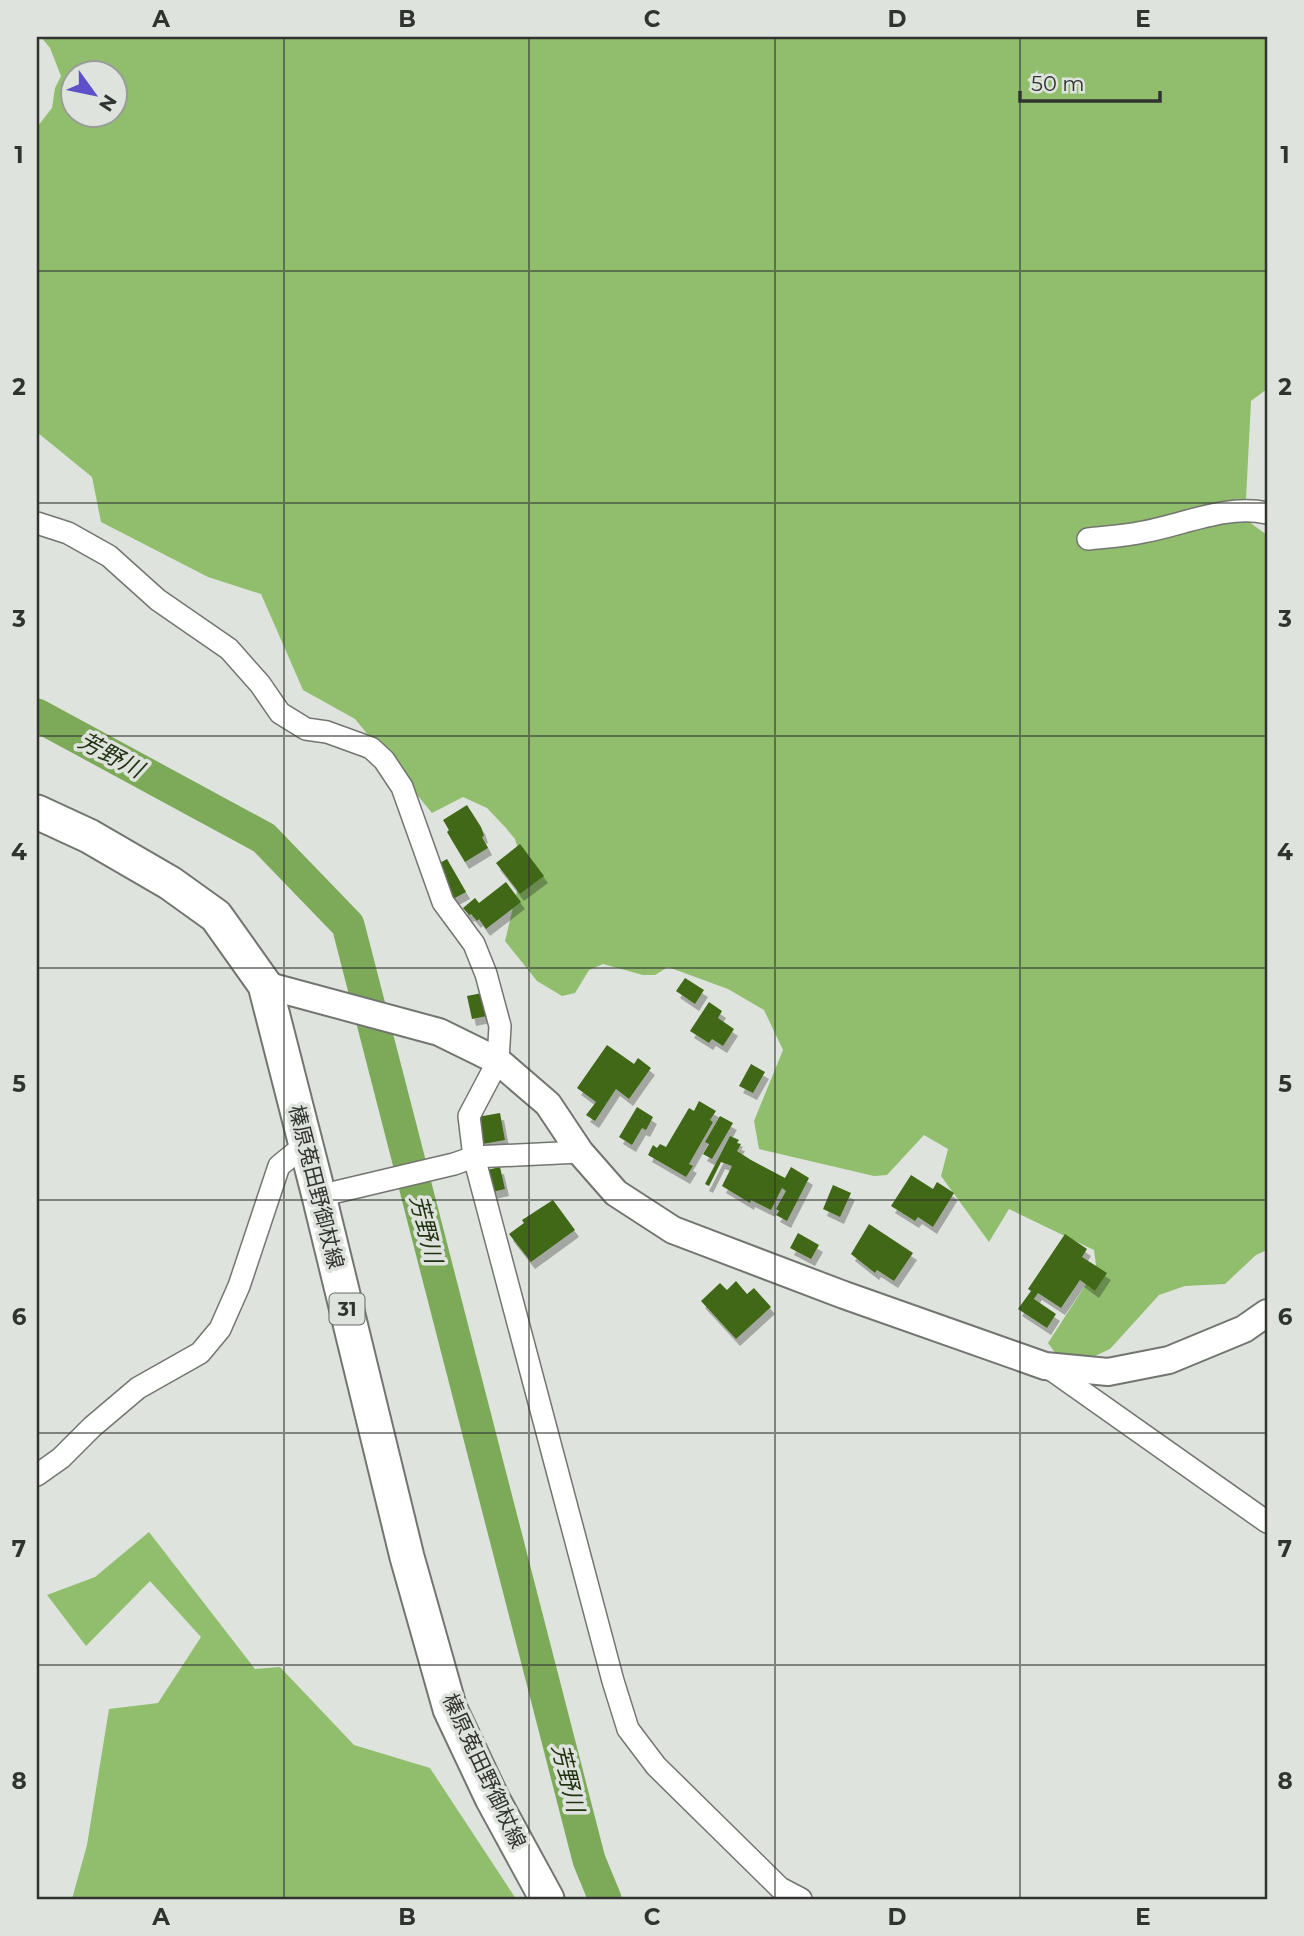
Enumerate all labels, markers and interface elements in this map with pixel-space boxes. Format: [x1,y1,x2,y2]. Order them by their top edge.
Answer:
text: A [151,5,170,33]
text: B [398,5,416,33]
text: C [644,5,661,33]
text: D [888,5,907,33]
text: E [1135,5,1151,33]
north arrow [60,60,130,130]
scale bar [1020,60,1160,104]
text: 50 m [1031,71,1085,96]
text: N [94,90,122,116]
text: 1 [14,141,24,169]
text: 1 [1280,141,1290,169]
text: 2 [12,373,26,401]
text: 2 [1278,373,1292,401]
text: 3 [11,605,26,633]
text: 3 [1277,605,1292,633]
water label: 芳野川 [74,726,151,785]
text: 4 [11,838,27,866]
text: 4 [1277,838,1293,866]
text: 5 [12,1070,26,1098]
text: 5 [1278,1070,1292,1098]
street label: 榛原菟田野御杖線 [284,1102,349,1271]
water label: 芳野川 [404,1192,449,1269]
road number: 31 [330,1294,364,1324]
text: 6 [12,1303,27,1331]
text: 6 [1278,1303,1293,1331]
text: 7 [12,1535,26,1563]
text: 7 [1278,1535,1292,1563]
street label: 榛原菟田野御杖線 [438,1689,531,1852]
water label: 芳野川 [546,1741,591,1818]
text: 8 [11,1767,27,1795]
text: 8 [1277,1767,1293,1795]
text: A [151,1903,170,1931]
text: B [398,1903,416,1931]
text: C [644,1903,661,1931]
text: D [888,1903,907,1931]
text: E [1135,1903,1151,1931]

